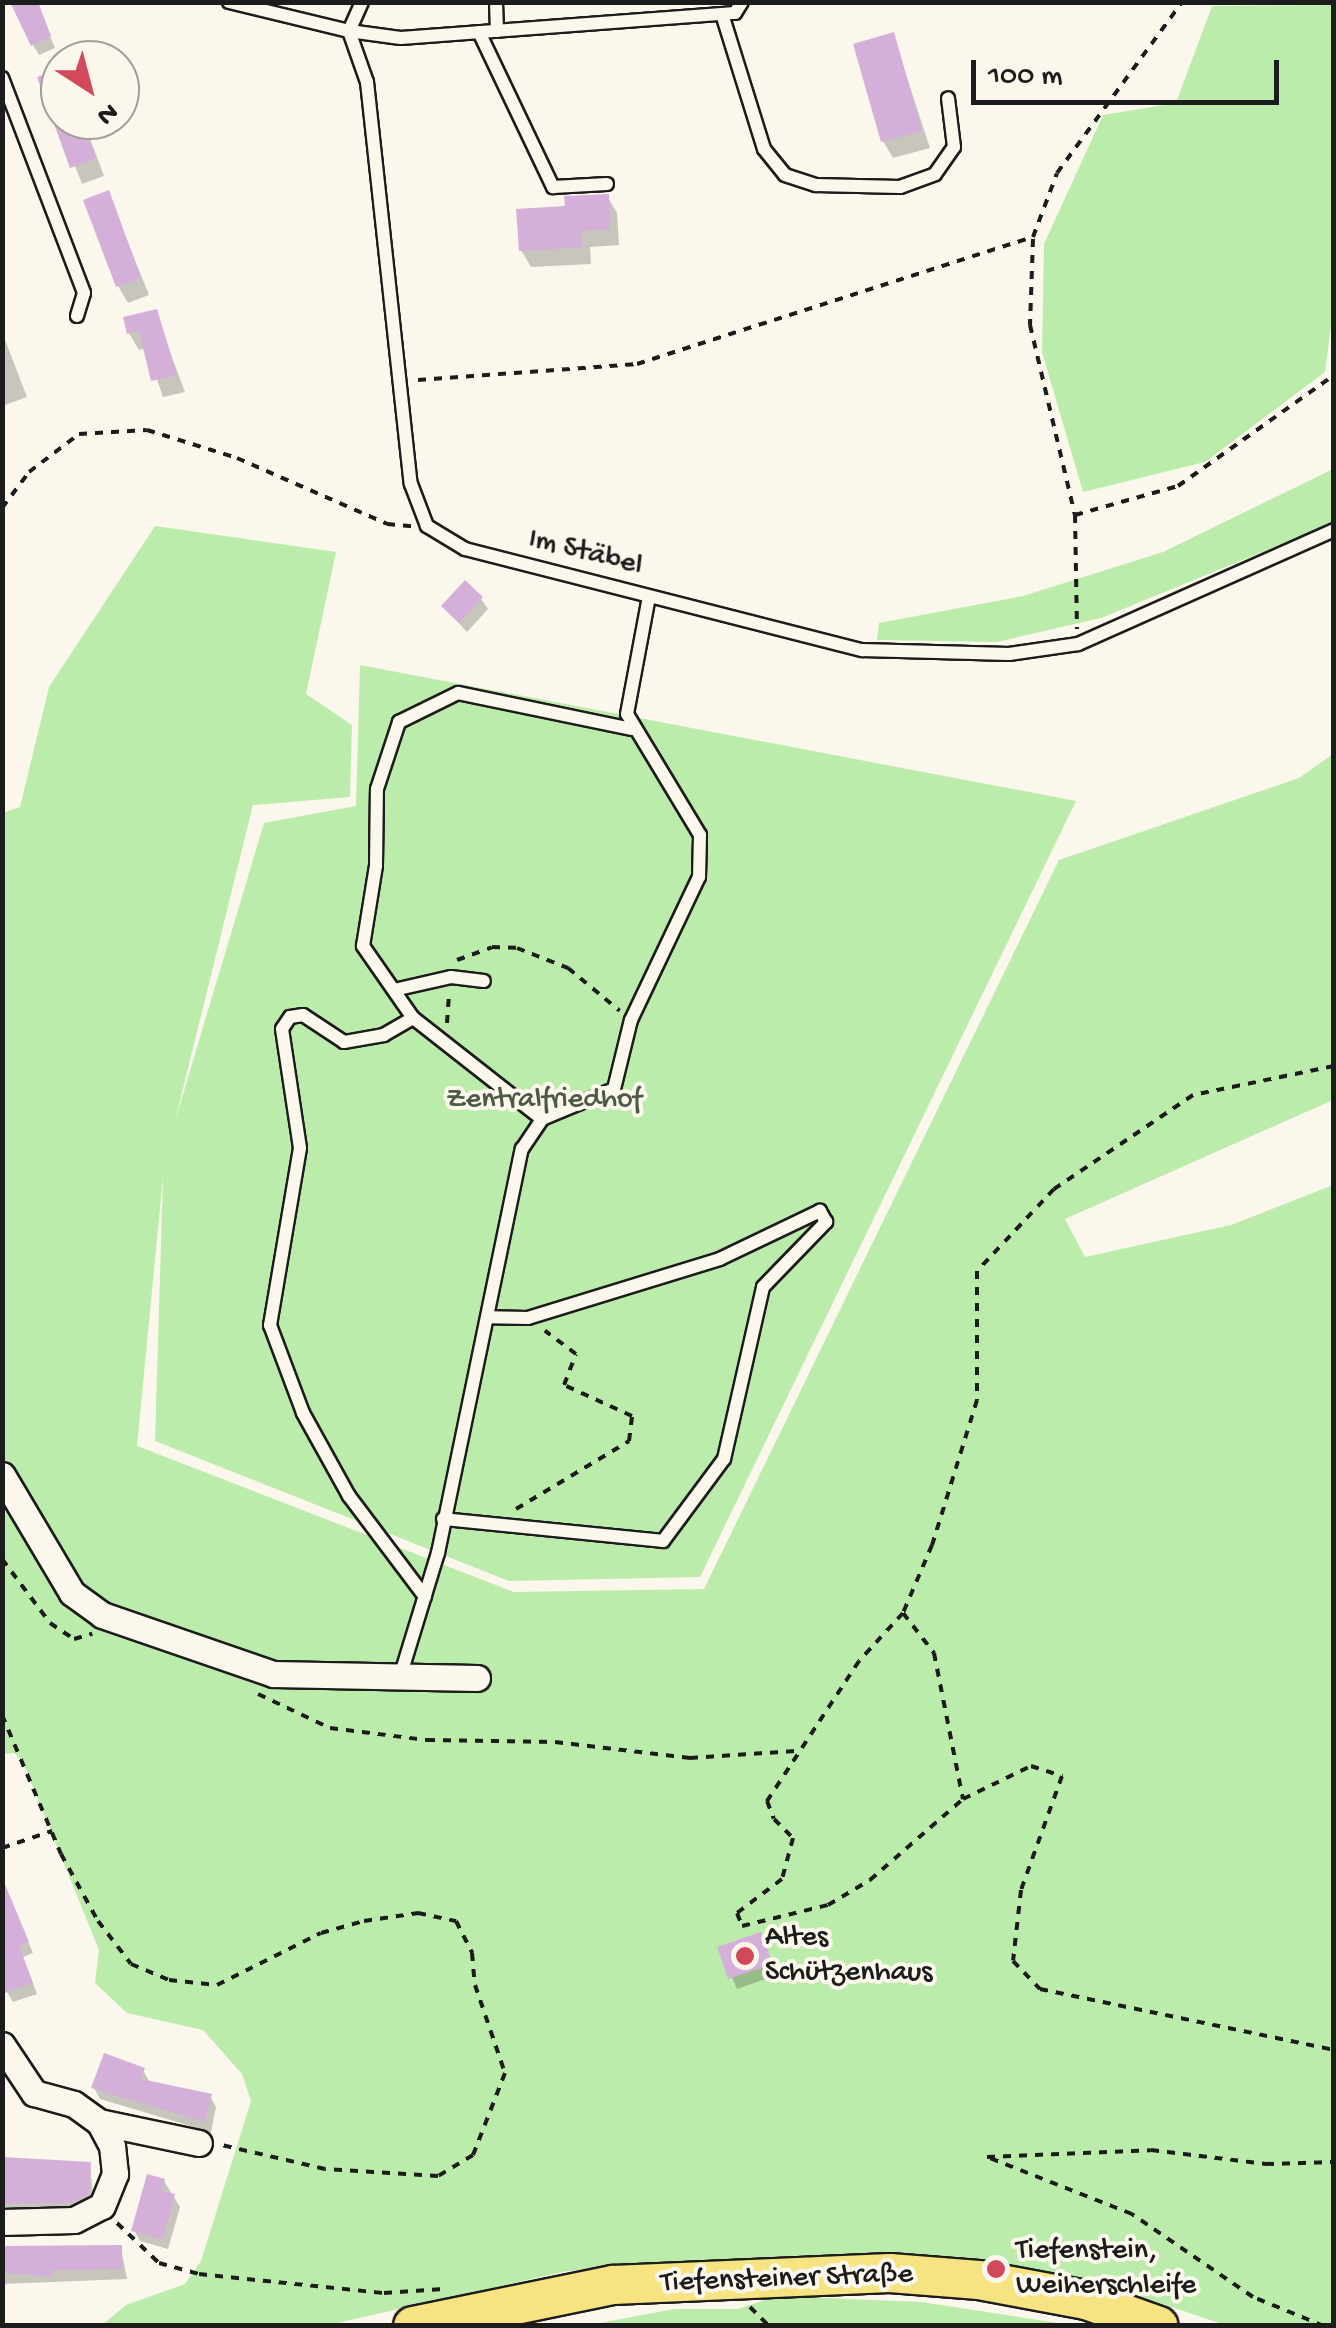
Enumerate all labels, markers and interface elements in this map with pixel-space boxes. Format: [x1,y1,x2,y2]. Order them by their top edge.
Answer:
north arrow [40,40,140,140]
scale bar [976,40,1284,102]
text: 100 m [988,60,1063,95]
text: N [90,94,124,132]
street label: Im Stäbel [524,522,646,586]
park label: Zentralfriedhof [446,1083,642,1119]
place label: Altes Schützenhaus [765,1921,932,1992]
marker: Altes Schützenhaus [734,1945,756,1967]
place label: Tiefenstein, Weiherschleife [1016,2234,1196,2304]
street label: Tiefensteiner Straße [660,2258,914,2302]
marker: Tiefenstein, Weiherschleife [985,2258,1007,2280]

